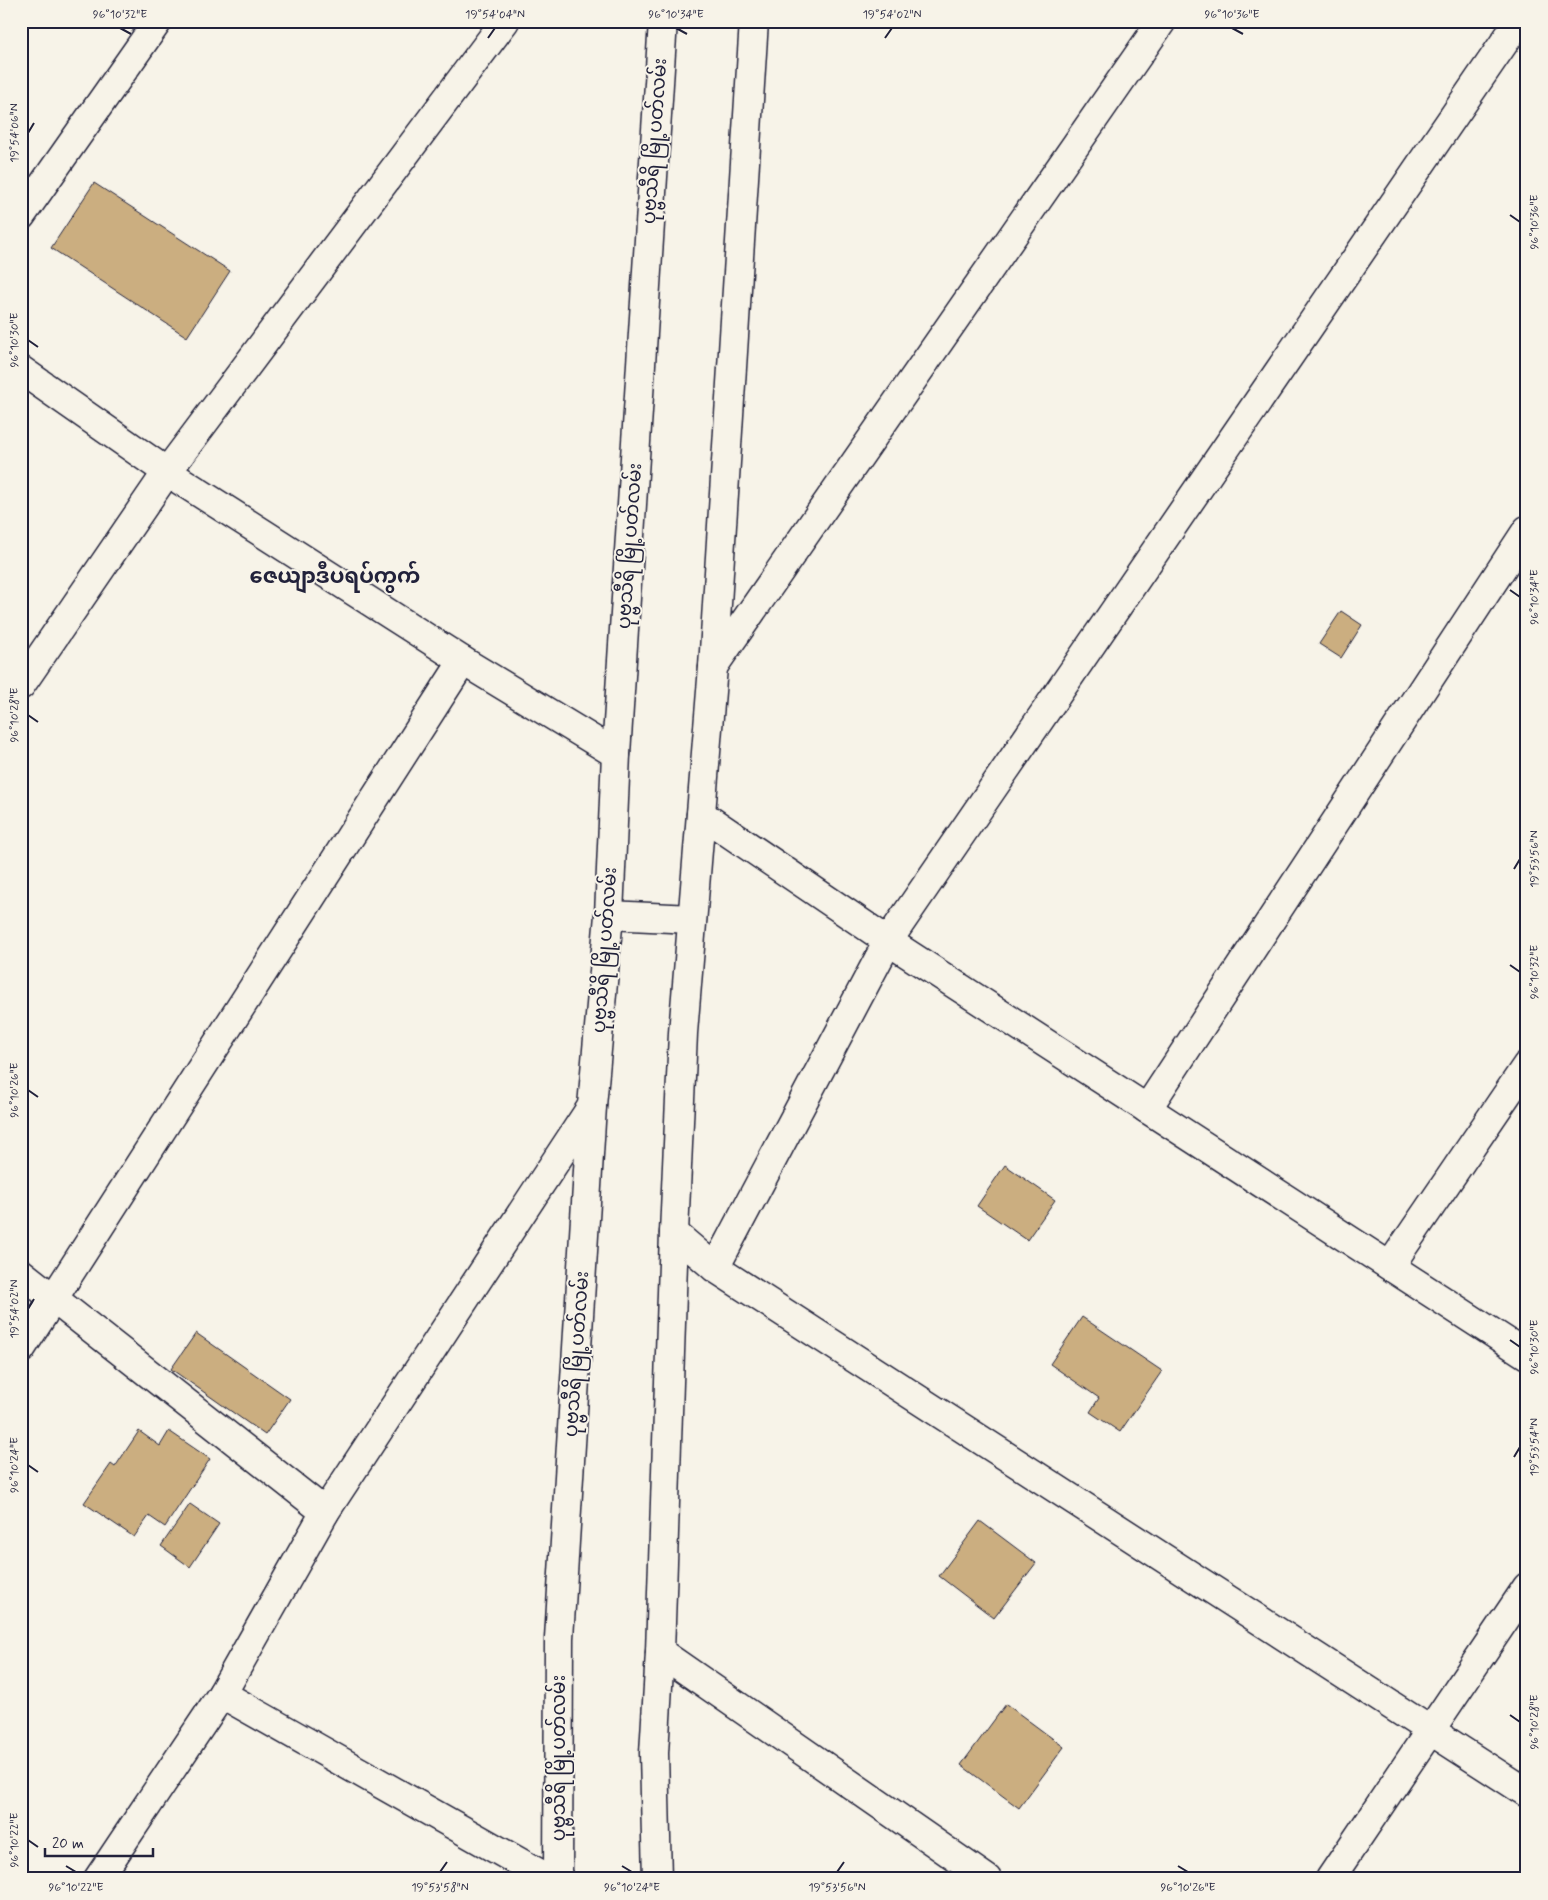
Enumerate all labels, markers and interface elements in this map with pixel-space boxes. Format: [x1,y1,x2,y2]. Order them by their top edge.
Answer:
text: 96°10'32"E [93,7,147,23]
text: 19°54'04"N [465,7,525,23]
text: 96°10'34"E [648,7,704,23]
text: 19°54'02"N [862,7,922,23]
text: 96°10'36"E [1205,7,1259,23]
street label: ပုဗ္ဗသီရိ မြို့ပတ်လမ်း [634,57,676,225]
text: 19°54'06"N [7,103,23,163]
text: 96°10'36"E [1527,195,1543,249]
text: 96°10'30"E [7,312,23,368]
street label: ပုဗ္ဗသီရိ မြို့ပတ်လမ်း [609,462,651,630]
district label: ဇေယျာဒီပရပ်ကွက် [250,560,420,594]
text: 96°10'34"E [1527,569,1543,625]
text: 96°10'28"E [7,687,23,743]
text: 19°53'56"N [1527,830,1543,888]
street label: ပုဗ္ဗသီရိ မြို့ပတ်လမ်း [584,866,626,1034]
text: 96°10'32"E [1527,945,1543,999]
text: 96°10'26"E [7,1062,23,1118]
street label: ပုဗ္ဗသီရိ မြို့ပတ်လမ်း [556,1270,598,1438]
text: 19°54'02"N [7,1279,23,1339]
text: 96°10'30"E [1527,1319,1543,1375]
text: 19°53'54"N [1527,1418,1543,1476]
text: 96°10'24"E [7,1437,23,1493]
street label: ပုဗ္ဗသီရိ မြို့ပတ်လမ်း [544,1675,575,1841]
text: 96°10'28"E [1527,1694,1543,1750]
text: 96°10'22"E [7,1813,23,1867]
scale bar [45,1825,152,1857]
text: 20 m [52,1834,84,1854]
text: 96°10'22"E [49,1880,103,1896]
text: 19°53'58"N [411,1880,469,1896]
text: 96°10'24"E [604,1880,660,1896]
text: 19°53'56"N [808,1880,866,1896]
text: 96°10'26"E [1160,1880,1216,1896]

